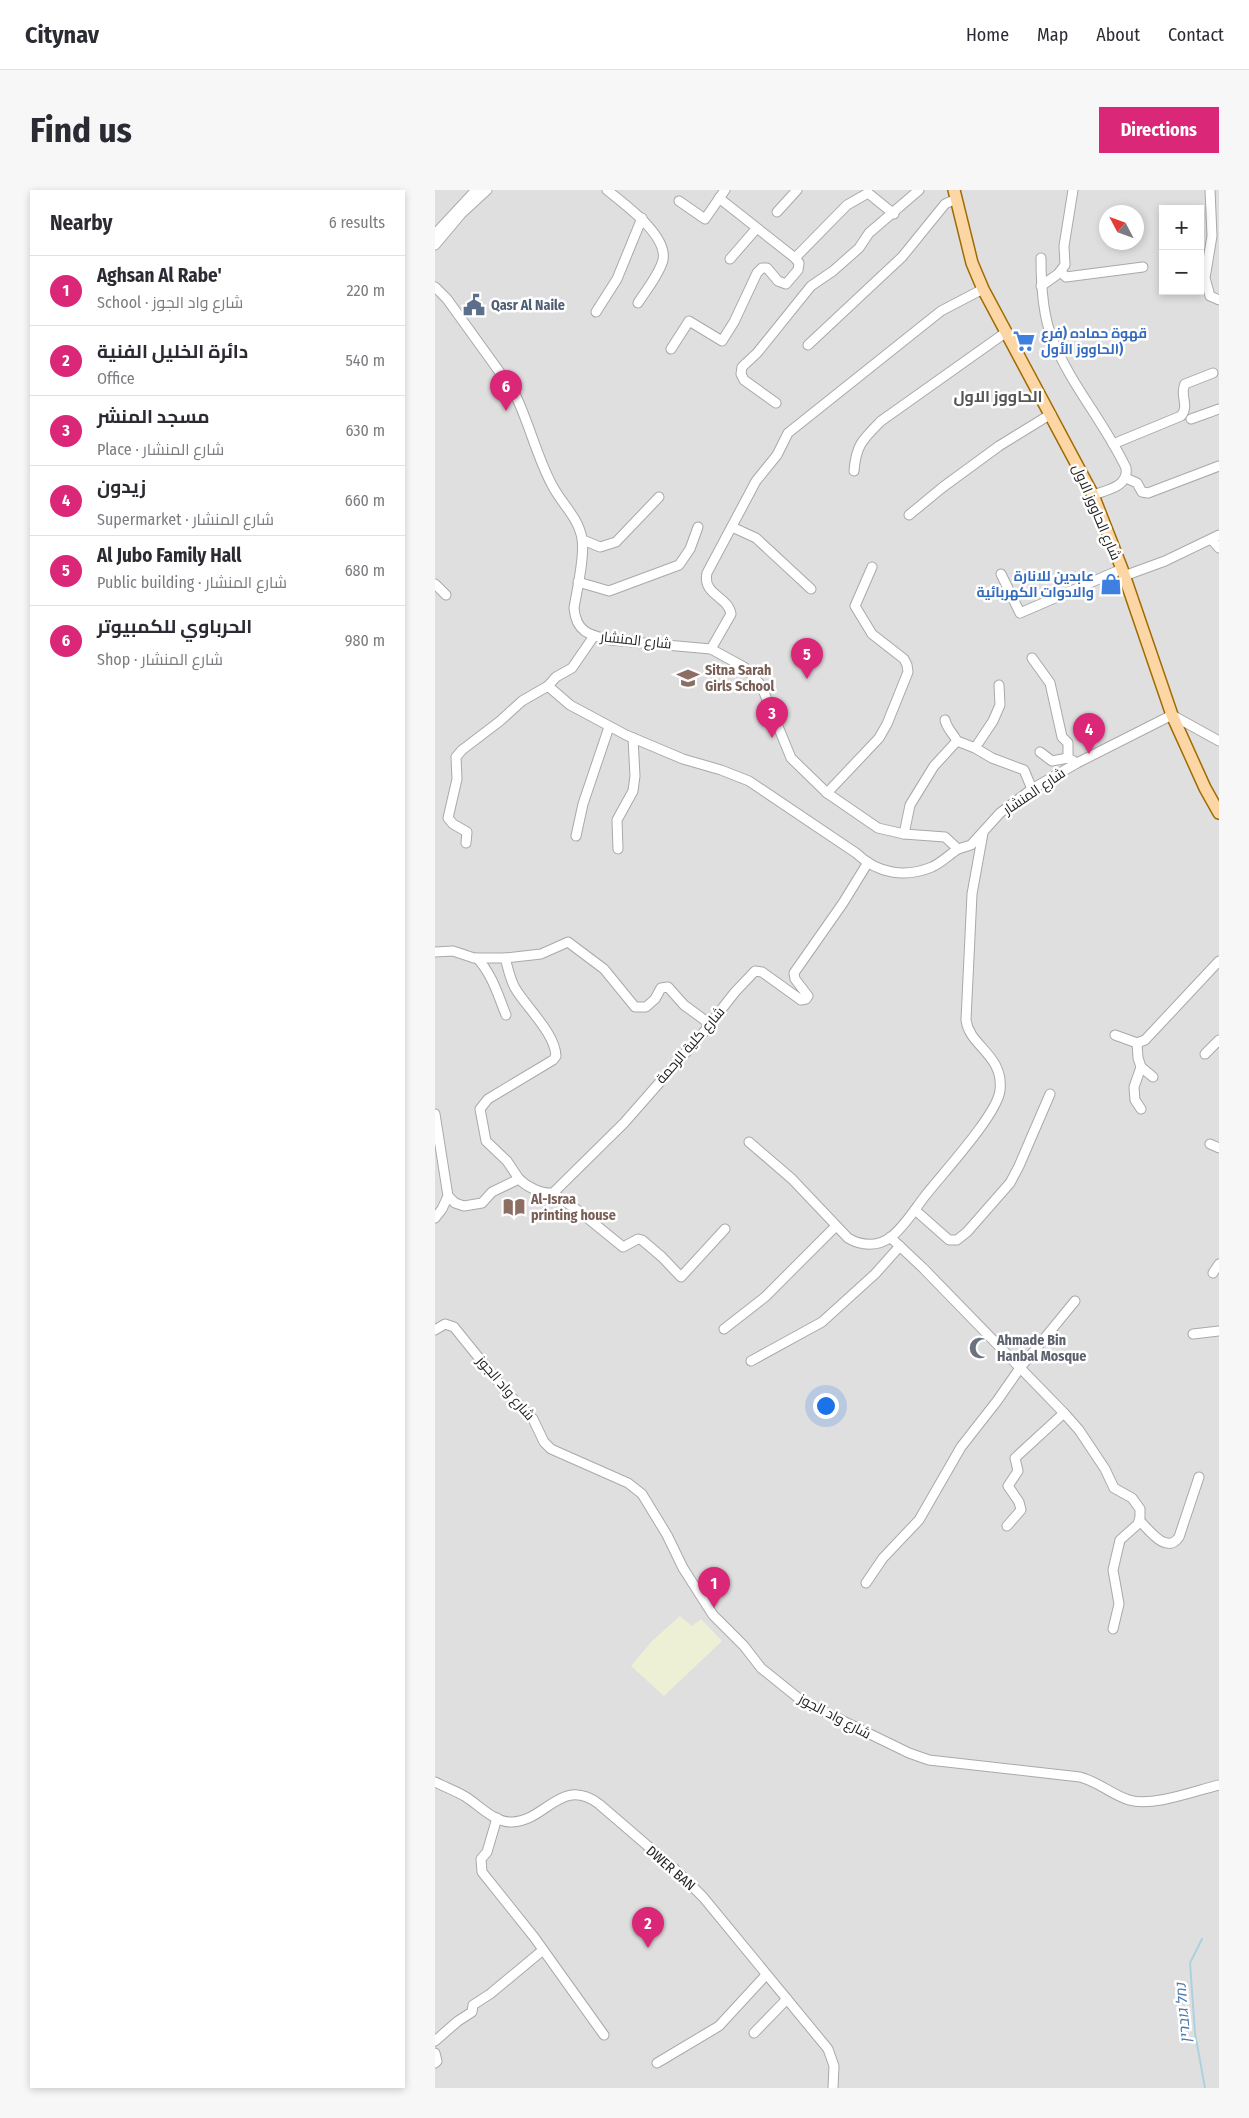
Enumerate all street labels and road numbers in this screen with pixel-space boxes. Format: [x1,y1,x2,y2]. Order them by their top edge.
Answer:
street label: شارع الحاووز الاول [1069,462,1124,563]
street label: شارع المنشار [599,628,672,653]
street label: شارع المنشار [999,764,1069,819]
street label: شارع كلية الرحمة [652,1003,728,1087]
street label: شارع واد الجوز [472,1352,538,1424]
street label: شارع واد الجوز [795,1690,874,1743]
street label: DWER BAN [643,1842,699,1894]

